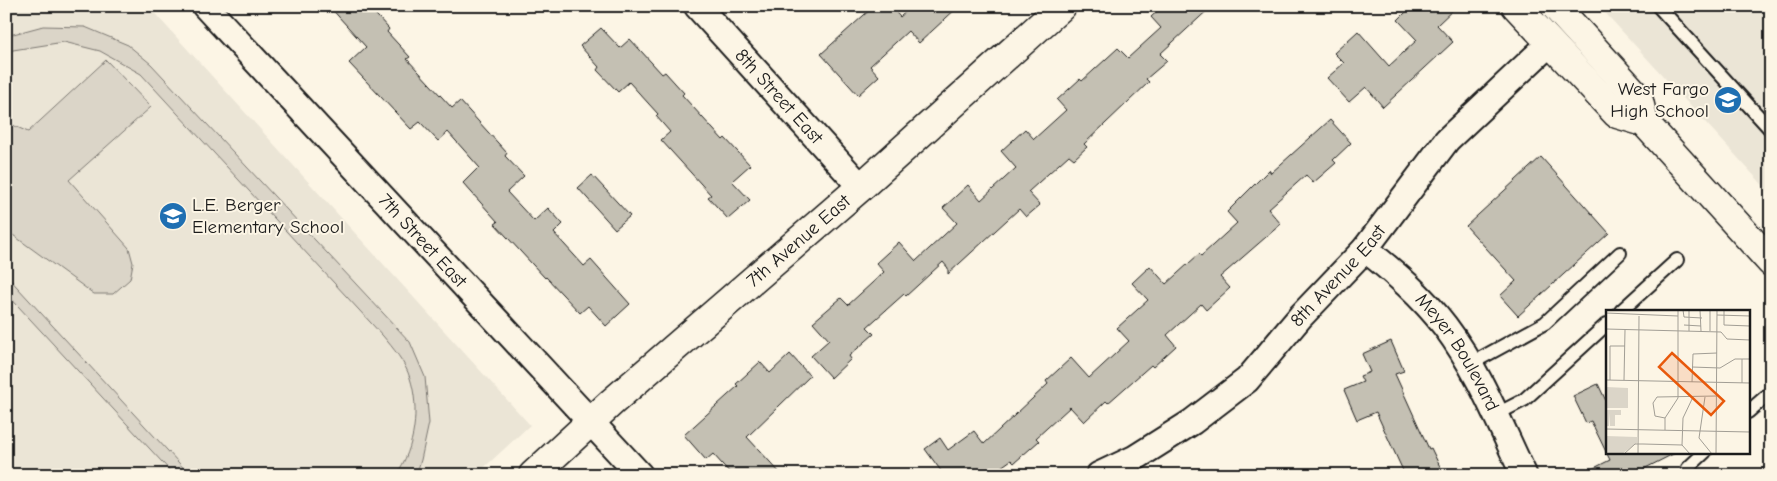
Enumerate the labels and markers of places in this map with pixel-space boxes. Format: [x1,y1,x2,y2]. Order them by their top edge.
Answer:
place label: West Fargo High School [1610,78,1709,122]
school or university icon: West Fargo High School [1713,85,1743,115]
place label: L.E. Berger Elementary School [192,194,344,238]
school or university icon: L.E. Berger Elementary School [158,201,188,231]

